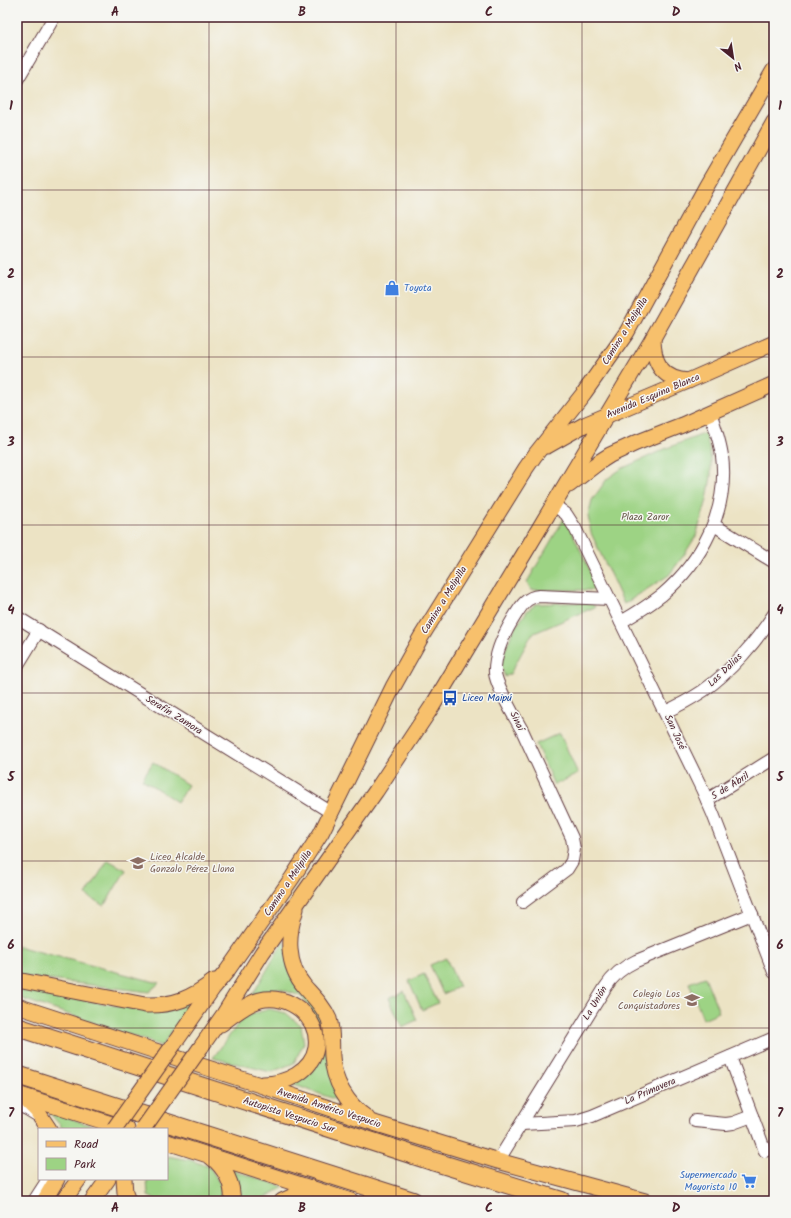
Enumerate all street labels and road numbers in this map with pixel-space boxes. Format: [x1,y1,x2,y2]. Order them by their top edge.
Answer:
street label: Camino a Melipilla [598,294,652,368]
street label: Avenida Esquina Blanca [604,369,703,423]
street label: Camino a Melipilla [417,563,471,637]
street label: Las Dalias [704,649,747,691]
street label: Serafín Zamora [142,691,206,739]
street label: Sinaí [505,708,529,735]
street label: San José [660,712,690,753]
street label: 5 de Abril [708,768,753,804]
street label: Camino a Melipilla [260,846,316,920]
street label: La Unión [578,983,612,1023]
street label: La Primavera [622,1073,679,1109]
street label: Avenida Américo Vespucio [275,1084,383,1132]
street label: Autopista Vespucio Sur [241,1093,338,1138]

